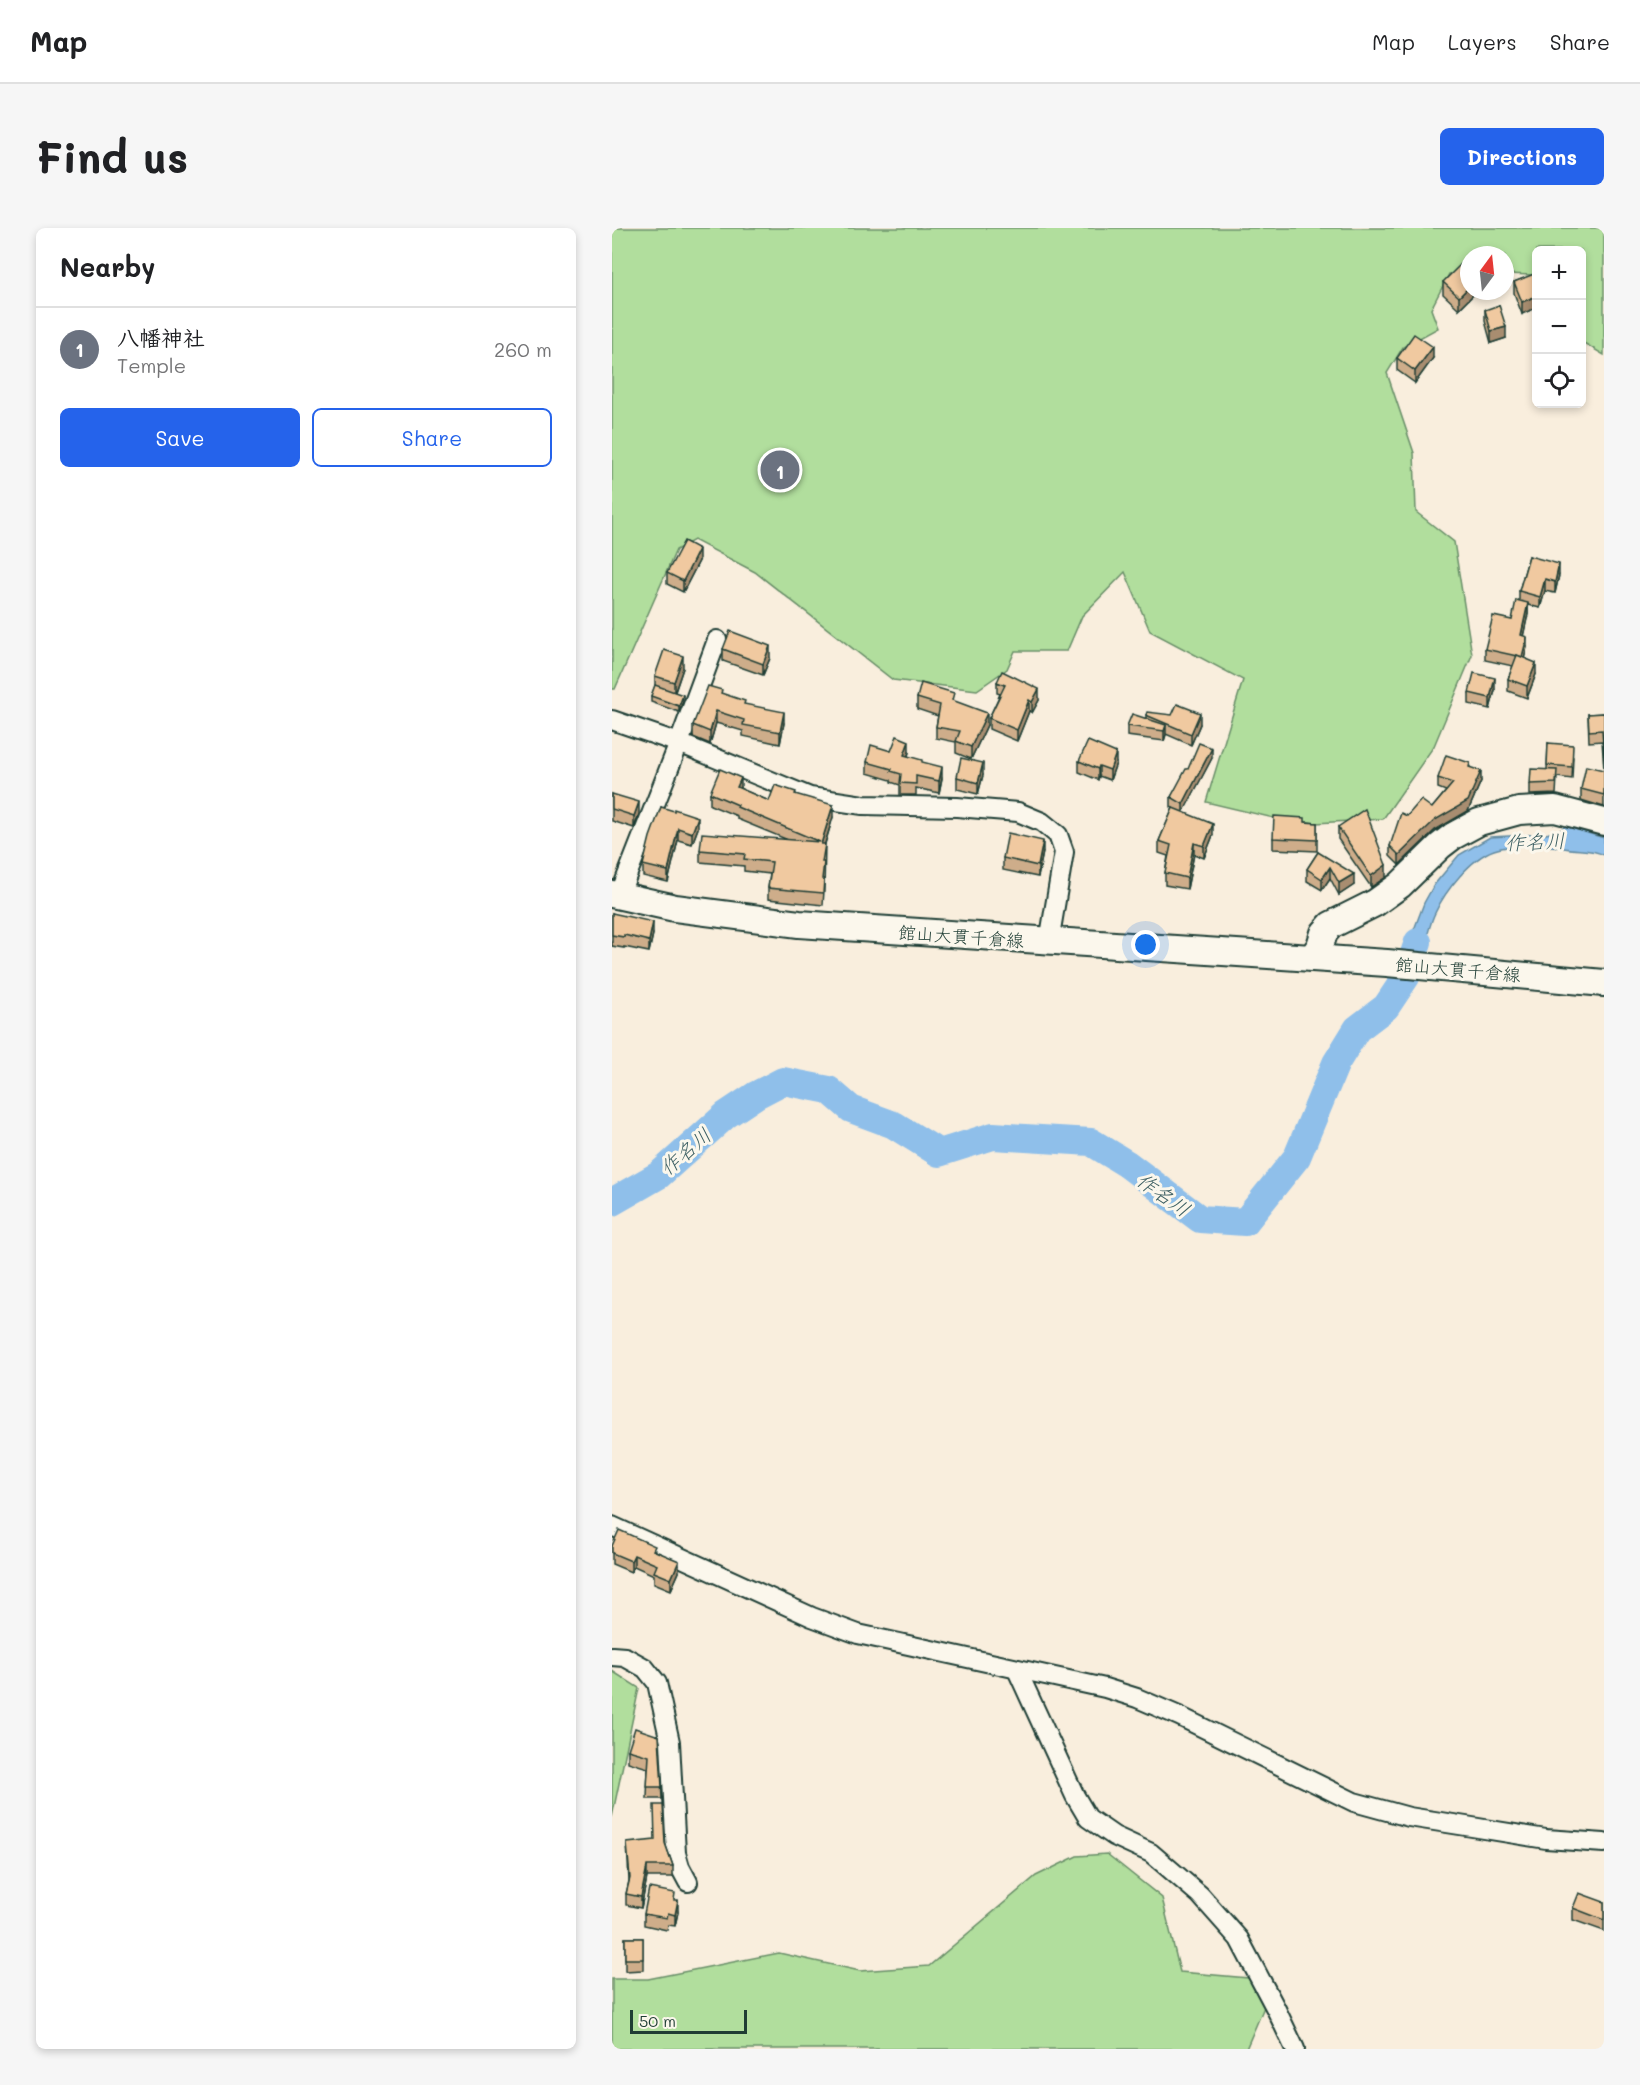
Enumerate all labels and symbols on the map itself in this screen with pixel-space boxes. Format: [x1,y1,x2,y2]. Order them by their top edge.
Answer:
north arrow [1460,246,1514,300]
pin: 1 [760,448,800,492]
water label: 作名川 [1504,826,1566,856]
street label: 館山大貫千倉線 [897,920,1025,952]
your location [1131,930,1160,959]
street label: 館山大貫千倉線 [1394,952,1522,986]
water label: 作名川 [654,1122,716,1180]
water label: 作名川 [1132,1166,1196,1222]
scale bar [630,2007,747,2034]

